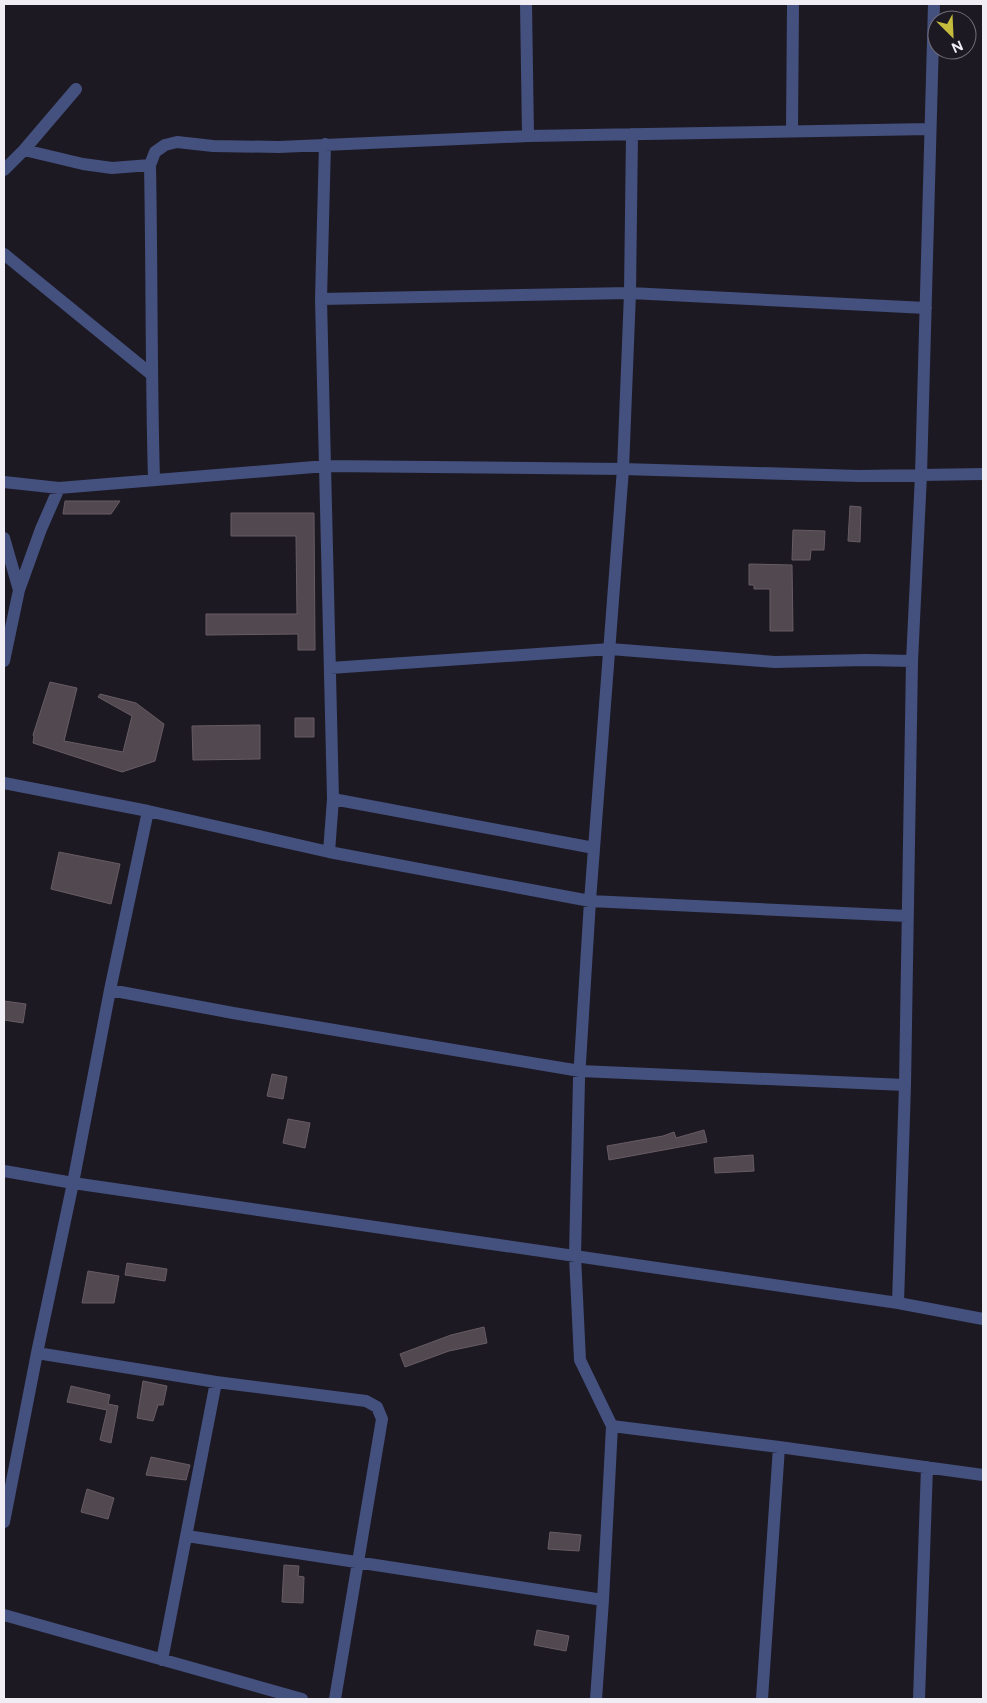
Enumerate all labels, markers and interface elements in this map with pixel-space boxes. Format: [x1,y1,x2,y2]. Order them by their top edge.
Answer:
north arrow [927,10,977,60]
text: N [949,36,965,56]

